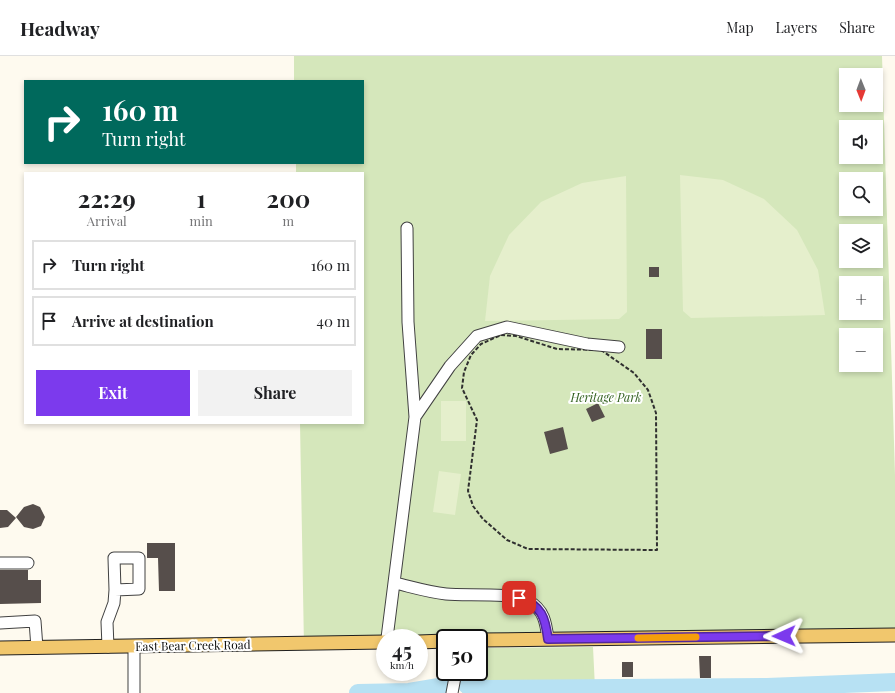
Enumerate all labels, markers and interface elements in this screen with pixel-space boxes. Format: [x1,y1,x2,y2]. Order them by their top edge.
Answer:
text: Headway [20,15,100,41]
text: Map [726,18,754,37]
text: Layers [776,18,817,37]
text: Share [839,18,875,37]
north arrow [839,68,883,112]
map controls [839,68,883,372]
text: 160 m [102,91,178,128]
icon: right [36,96,88,148]
button: sound [839,120,883,164]
text: Turn right [102,127,185,151]
button: search [839,172,883,216]
text: 22:29 [78,182,136,214]
text: 1 [197,182,206,214]
text: 200 [267,182,310,214]
text: Arrival [87,212,127,229]
text: min [190,212,213,229]
text: m [283,212,294,229]
button: layers [839,224,883,268]
icon: right [38,254,60,276]
text: Turn right [72,255,145,275]
text: 160 m [311,255,350,275]
button: + [839,276,883,320]
icon: arrive [38,310,60,332]
text: Arrive at destination [72,311,214,331]
text: 40 m [317,311,350,331]
button: − [839,328,883,372]
button: Exit [36,370,190,416]
button: Share [198,370,352,416]
park label: Heritage Park [569,389,642,405]
pin [502,581,536,615]
icon: arrive [508,587,530,609]
position arrow [763,615,805,657]
speed limit sign: 50 [436,629,488,681]
street label: East Bear Creek Road [135,636,251,654]
text: 45 [392,636,412,663]
text: km/h [390,658,414,672]

